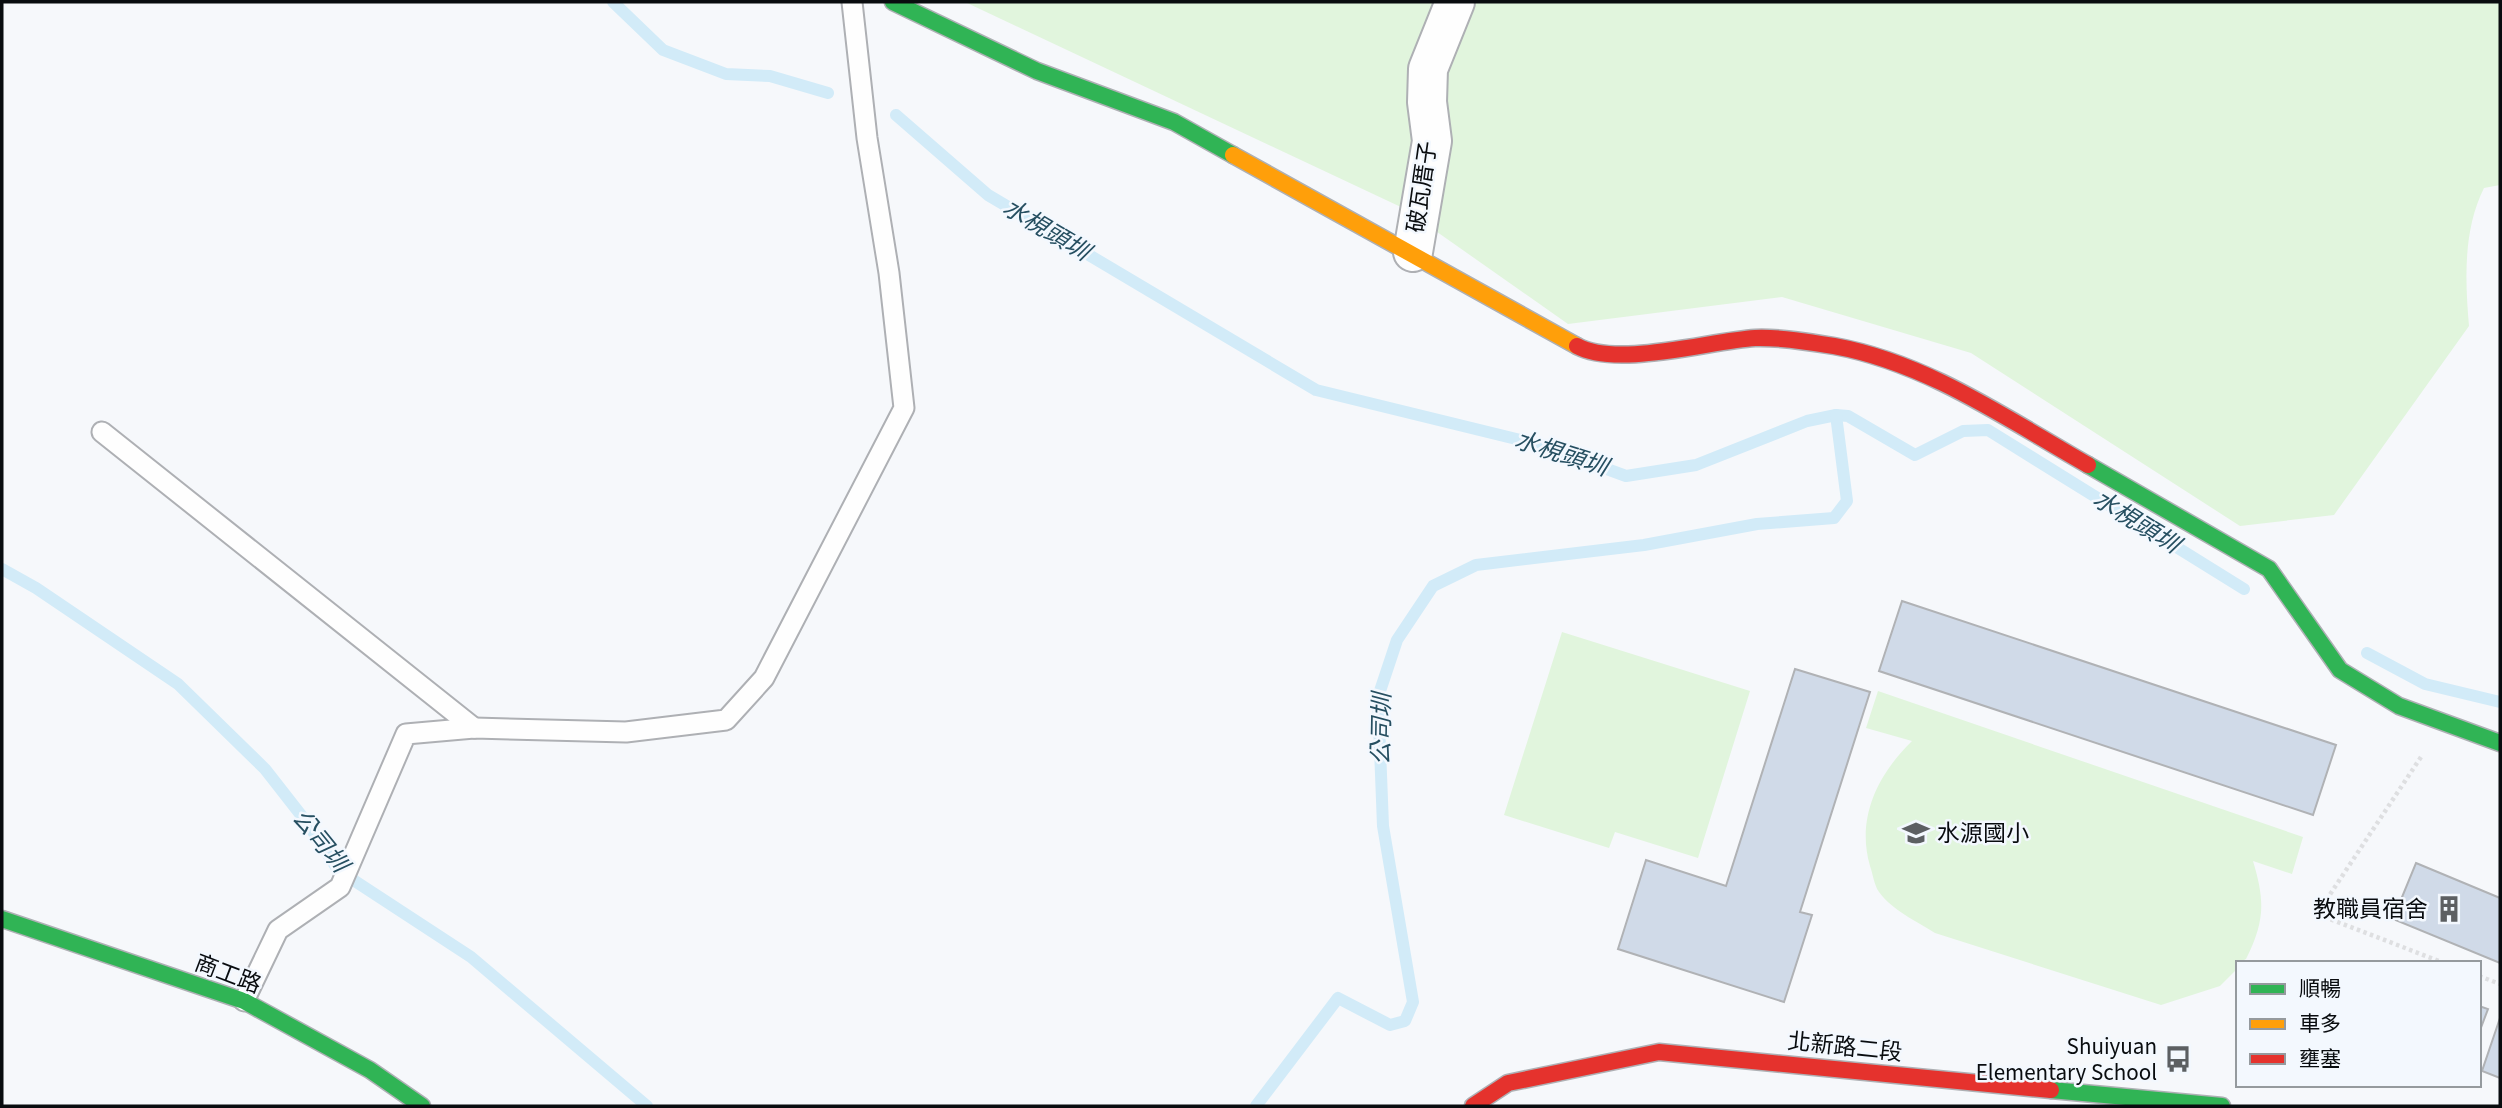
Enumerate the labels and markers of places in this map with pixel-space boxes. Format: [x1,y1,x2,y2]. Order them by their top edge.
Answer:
place label: 水源國小 [1937,817,2029,850]
school or university icon: 水源國小 [1901,818,1931,848]
place label: 教職員宿舍 [2313,893,2428,926]
building icon: 教職員宿舍 [2434,894,2464,924]
place label: Shuiyuan Elementary School [1976,1030,2157,1089]
bus stop icon: Shuiyuan Elementary School [2163,1044,2193,1074]

